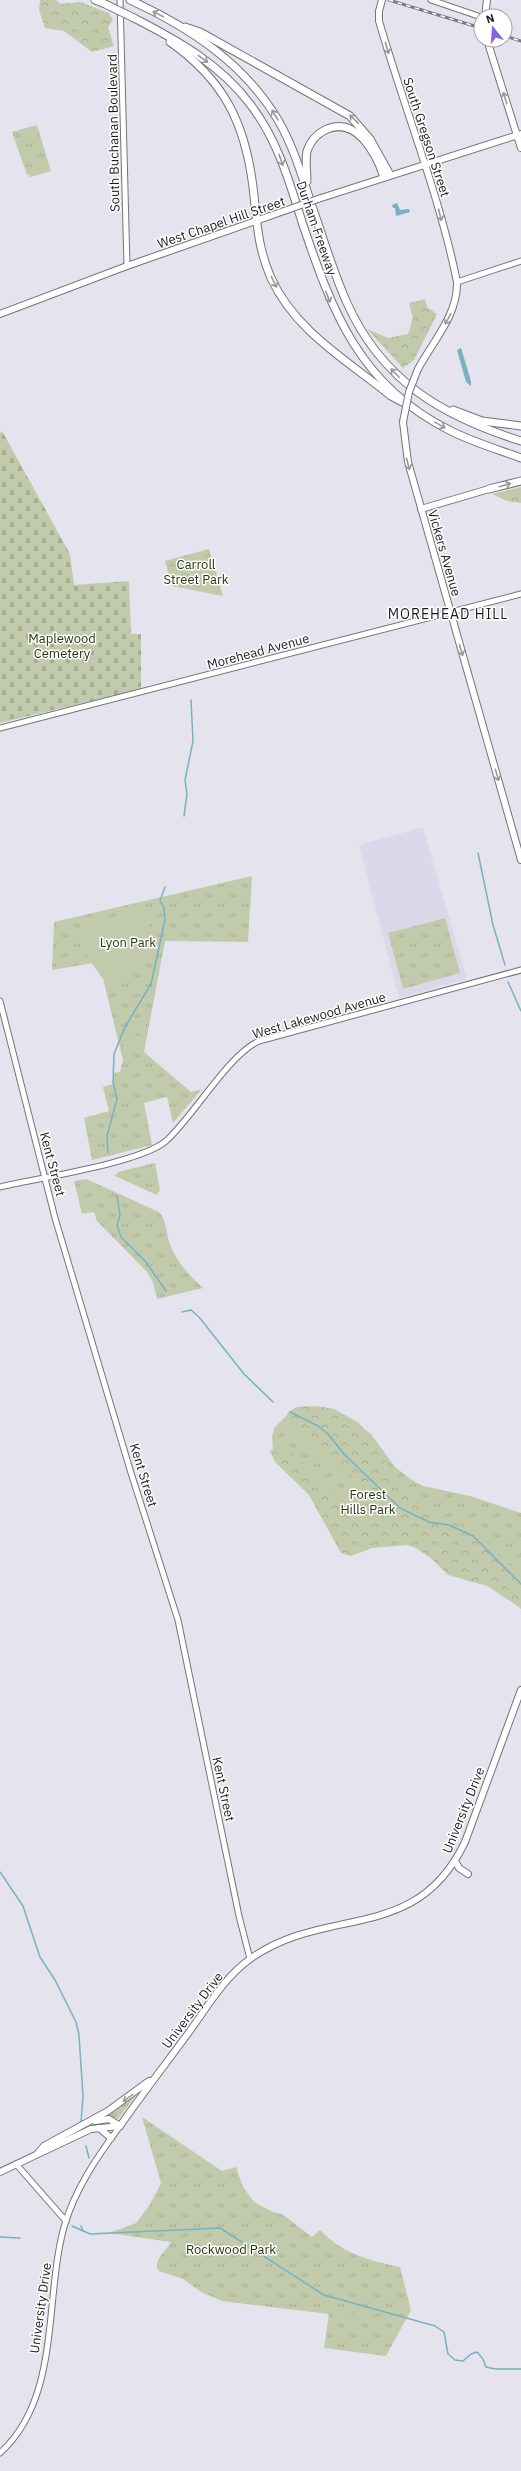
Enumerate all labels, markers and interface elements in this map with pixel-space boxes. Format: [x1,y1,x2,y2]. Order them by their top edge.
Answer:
north arrow [473,8,513,48]
one-way arrow [152,10,164,18]
text: N [484,11,496,26]
one-way arrow [384,42,391,55]
street label: South Buchanan Boulevard [104,54,123,212]
one-way arrow [198,55,209,63]
street label: South Gregson Street [399,75,454,199]
one-way arrow [501,92,508,105]
one-way arrow [271,110,279,121]
one-way arrow [349,115,359,124]
one-way arrow [278,154,286,166]
street label: Durham Freeway [292,179,341,278]
street label: West Chapel Hill Street [155,193,287,252]
one-way arrow [437,208,444,221]
one-way arrow [270,276,278,288]
one-way arrow [325,290,333,302]
one-way arrow [444,313,451,325]
one-way arrow [390,368,400,378]
one-way arrow [434,422,446,430]
one-way arrow [405,457,413,470]
one-way arrow [498,481,511,488]
street label: Vickers Avenue [424,508,465,598]
park label: Carroll Street Park [163,556,229,588]
district label: MOREHEAD HILL [388,605,508,623]
park label: Maplewood Cemetery [28,630,96,662]
street label: Morehead Avenue [205,630,311,673]
one-way arrow [458,643,465,656]
one-way arrow [494,768,501,781]
park label: Lyon Park [100,934,156,951]
street label: West Lakewood Avenue [250,988,388,1043]
street label: Kent Street [36,1130,69,1198]
street label: Kent Street [126,1441,161,1509]
park label: Forest Hills Park [340,1486,396,1518]
street label: Kent Street [208,1755,239,1823]
street label: University Drive [438,1765,488,1856]
street label: University Drive [158,1969,227,2052]
one-way arrow [122,2094,133,2102]
park label: Rockwood Park [186,2241,276,2258]
street label: University Drive [26,2262,55,2355]

